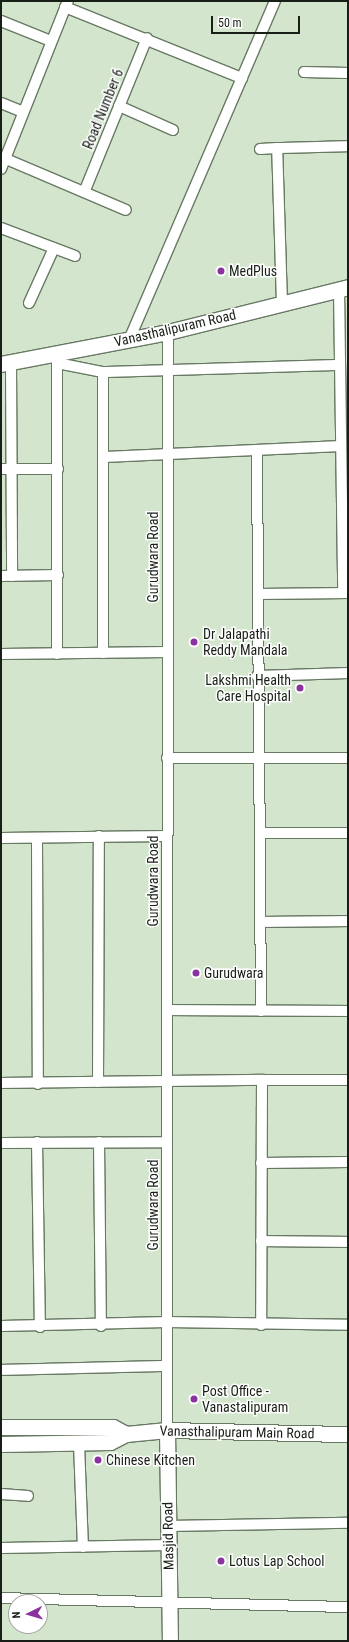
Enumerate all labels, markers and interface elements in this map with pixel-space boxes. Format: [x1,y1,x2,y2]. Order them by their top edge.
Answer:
scale bar [213,8,302,34]
text: 50 m [218,16,242,30]
street label: Road Number 6 [79,66,127,152]
place label: MedPlus [229,263,277,279]
marker: MedPlus [216,266,226,276]
street label: Vanasthalipuram Road [113,306,237,350]
street label: Gurudwara Road [145,512,161,602]
place label: Dr Jalapathi Reddy Mandala [203,626,288,658]
marker: Dr Jalapathi Reddy Mandala [188,636,200,648]
place label: Lakshmi Health Care Hospital [205,672,291,704]
marker: Lakshmi Health Care Hospital [294,682,306,694]
street label: Gurudwara Road [145,836,161,926]
place label: Gurudwara [204,965,264,981]
marker: Gurudwara [191,968,201,978]
street label: Gurudwara Road [145,1160,161,1250]
place label: Post Office - Vanastalipuram [202,1383,288,1416]
marker: Post Office - Vanastalipuram [189,1394,199,1404]
street label: Vanasthalipuram Main Road [159,1422,315,1442]
place label: Chinese Kitchen [106,1452,195,1468]
marker: Chinese Kitchen [93,1455,103,1465]
street label: Masjid Road [159,1502,177,1570]
place label: Lotus Lap School [229,1553,324,1569]
marker: Lotus Lap School [216,1556,226,1566]
north arrow [8,1594,48,1634]
text: N [10,1611,23,1619]

